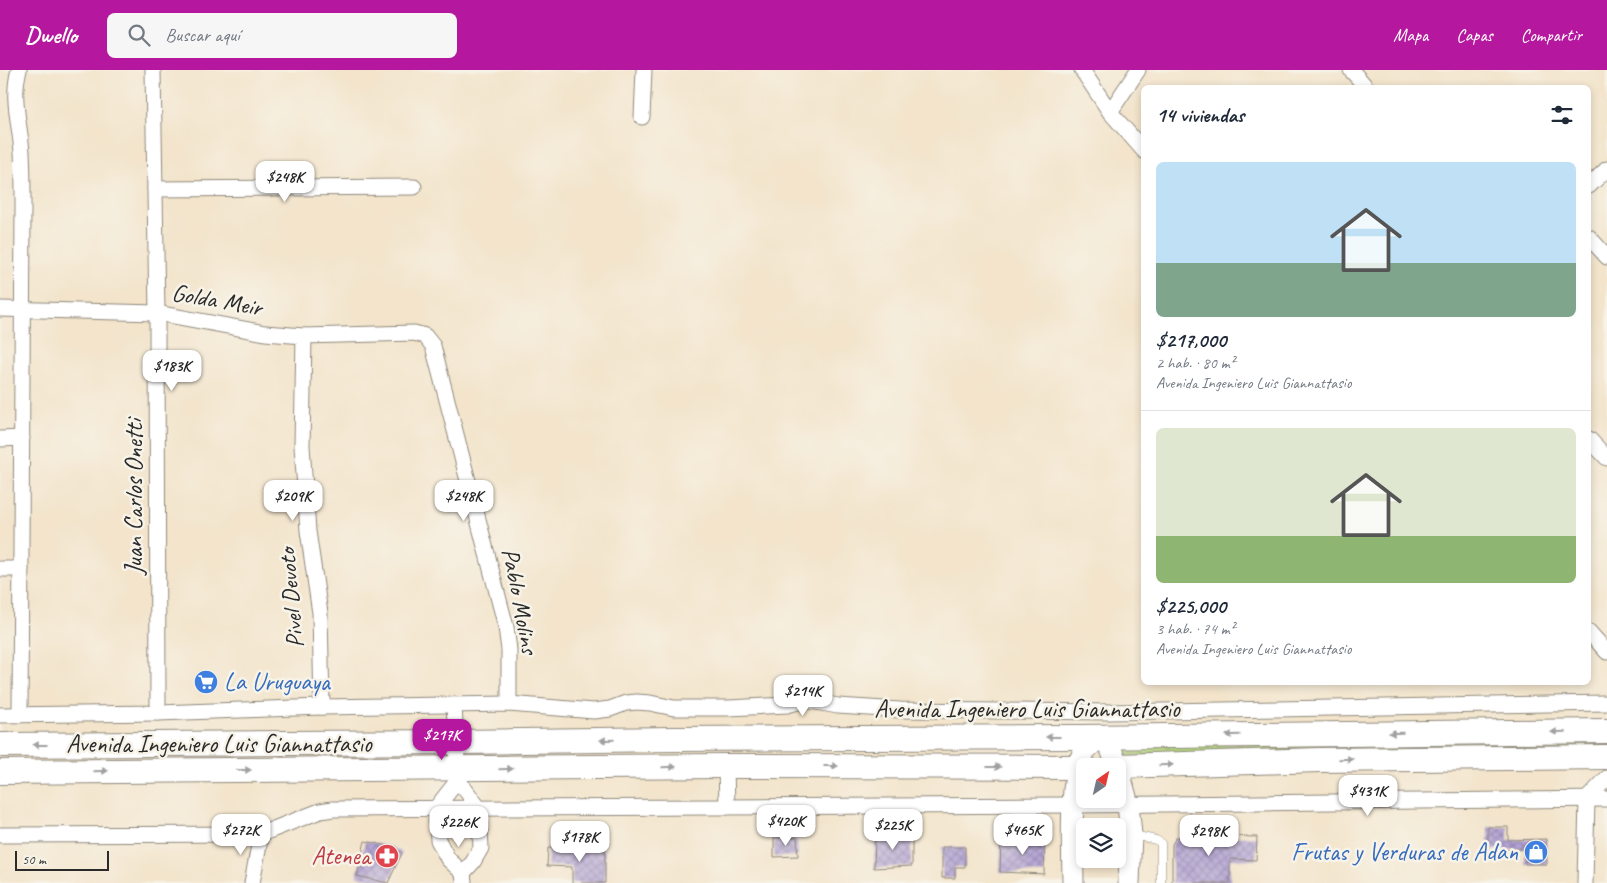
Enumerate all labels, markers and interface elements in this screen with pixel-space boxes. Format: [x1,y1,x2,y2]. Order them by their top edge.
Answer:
search box [107,13,457,58]
text: Dwello [25,20,77,50]
icon: search [125,21,153,49]
text: Buscar aquí [165,23,240,47]
text: Mapa [1393,24,1428,46]
text: Capas [1456,24,1493,46]
text: Compartir [1521,24,1582,46]
icon: filters [1548,101,1576,129]
text: 14 viviendas [1156,102,1244,128]
pin: $248K [250,160,320,203]
text: $248K [267,167,303,187]
icon: home [1321,195,1411,285]
street label: Golda Meir [169,276,267,324]
text: $217,000 [1156,327,1226,353]
pin: $183K [137,350,207,392]
text: 2 hab. · 80 m² [1156,353,1235,373]
text: $183K [154,356,190,376]
text: Avenida Ingeniero Luis Giannattasio [1156,373,1351,393]
street label: Juan Carlos Onetti [118,416,150,576]
icon: home [1321,460,1411,550]
pin: $209K [258,480,328,522]
pin: $248K [429,480,499,522]
text: $209K [275,486,311,506]
text: $248K [446,486,482,506]
street label: Pivel Devoto [270,544,311,649]
street label: Pablo Molins [494,545,546,659]
text: $225,000 [1156,593,1226,619]
text: 3 hab. · 74 m² [1156,619,1235,639]
text: Avenida Ingeniero Luis Giannattasio [1156,639,1351,659]
place label: La Uruguaya [224,666,332,698]
supermarket icon: La Uruguaya [193,669,219,695]
pin: $214K [768,674,838,717]
text: $214K [785,681,821,701]
street label: Avenida Ingeniero Luis Giannattasio [874,693,1181,725]
pin: $217K [407,718,477,761]
text: $217K [424,725,460,745]
street label: Avenida Ingeniero Luis Giannattasio [66,728,373,760]
one-way arrow [1550,728,1566,736]
one-way arrow [1388,729,1404,737]
one-way arrow [1225,731,1241,739]
one-way arrow [1045,733,1061,741]
one-way arrow [598,736,614,744]
one-way arrow [32,741,48,749]
one-way arrow [1338,755,1354,763]
north arrow [1076,758,1126,808]
map controls [1076,758,1126,868]
one-way arrow [1158,760,1174,768]
one-way arrow [824,762,840,770]
one-way arrow [661,763,677,771]
one-way arrow [986,763,1002,771]
one-way arrow [499,765,515,773]
one-way arrow [236,766,252,774]
one-way arrow [93,767,109,775]
pin: $431K [1333,774,1403,817]
text: $431K [1350,781,1386,801]
pin: $420K [751,804,821,847]
pin: $226K [424,806,494,848]
pin: $225K [858,808,928,851]
text: $420K [768,811,804,831]
text: $226K [440,812,478,832]
pin: $272K [206,814,276,856]
pin: $465K [988,814,1058,856]
pin: $298K [1174,814,1244,857]
text: $225K [875,815,911,835]
button: layers [1076,818,1126,868]
text: $272K [223,820,259,840]
pin: $178K [545,820,615,863]
text: $465K [1004,820,1042,840]
text: $298K [1191,821,1227,841]
text: $178K [562,827,598,847]
place label: Frutas y Verduras de Adan [1291,836,1519,868]
shop icon: Frutas y Verduras de Adan [1523,839,1549,865]
place label: Atenea [311,840,373,872]
pharmacy icon: Atenea [374,843,400,869]
scale bar [15,848,109,871]
text: 50 m [22,851,46,868]

